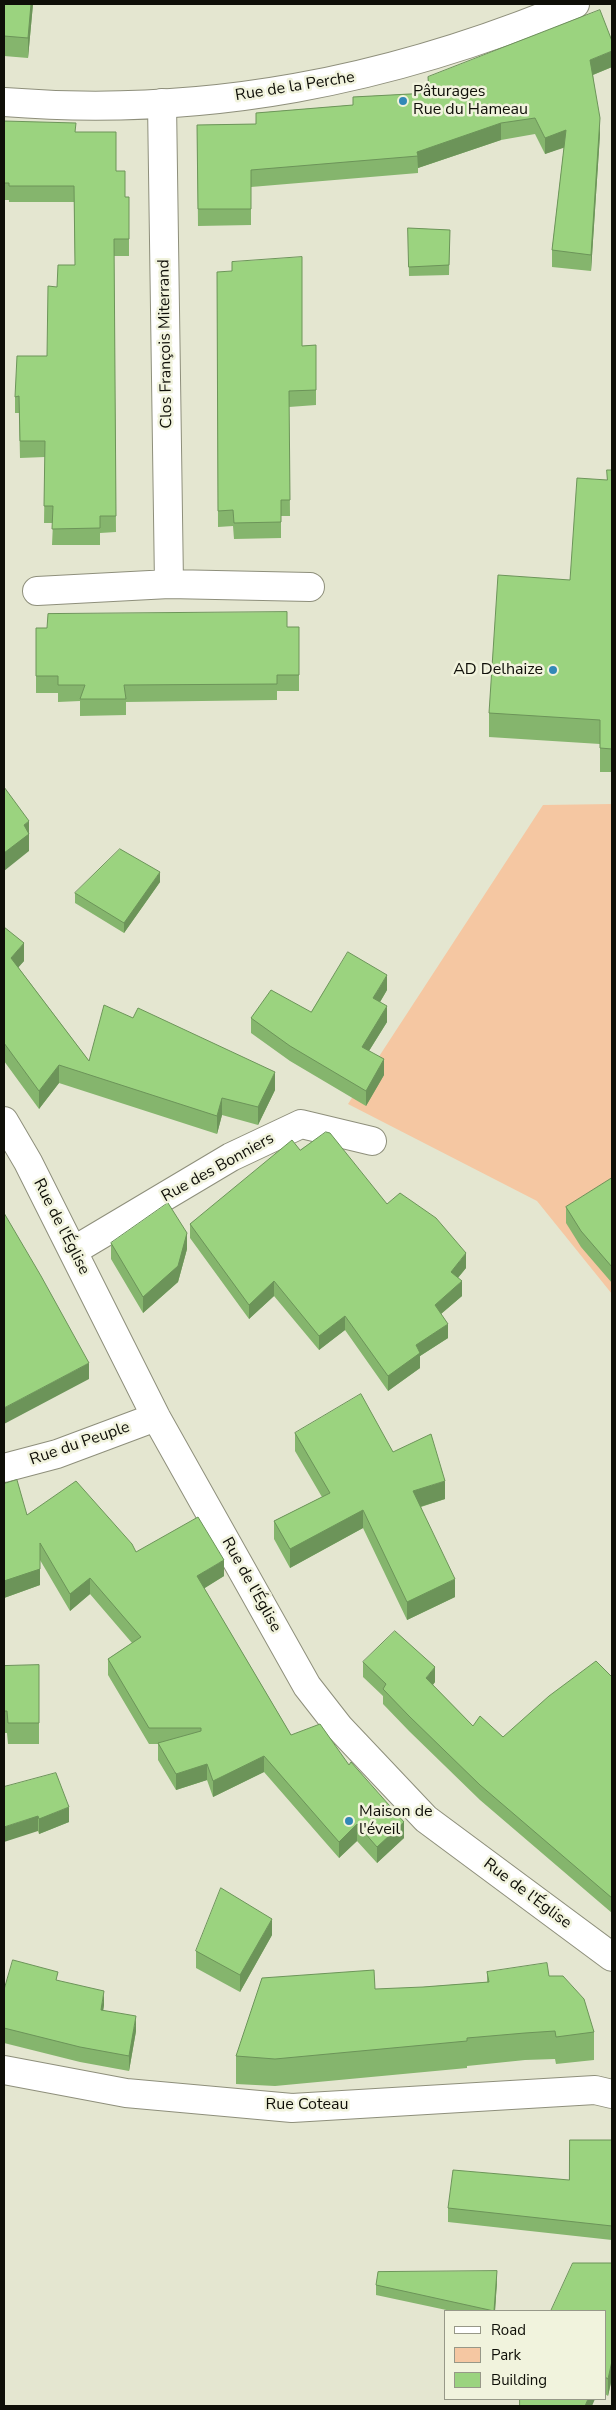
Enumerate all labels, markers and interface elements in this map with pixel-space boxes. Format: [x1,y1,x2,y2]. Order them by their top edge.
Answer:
street label: Rue de la Perche [234,68,356,106]
place label: Pâturages Rue du Hameau [413,82,528,120]
marker: Pâturages Rue du Hameau [397,95,409,107]
street label: Clos François Miterrand [155,259,177,429]
place label: AD Delhaize [453,660,543,680]
marker: AD Delhaize [547,664,559,676]
street label: Rue des Bonniers [159,1129,277,1207]
street label: Rue de l'Église [29,1176,93,1278]
street label: Rue du Peuple [27,1418,133,1470]
street label: Rue de l'Église [217,1534,285,1636]
place label: Maison de l'éveil [359,1802,433,1840]
marker: Maison de l'éveil [343,1815,355,1827]
street label: Rue de l'Église [479,1855,575,1933]
street label: Rue Coteau [266,2095,348,2115]
legend [444,2310,606,2400]
text: Road [491,2320,526,2340]
text: Park [491,2345,521,2365]
text: Building [491,2370,547,2390]

